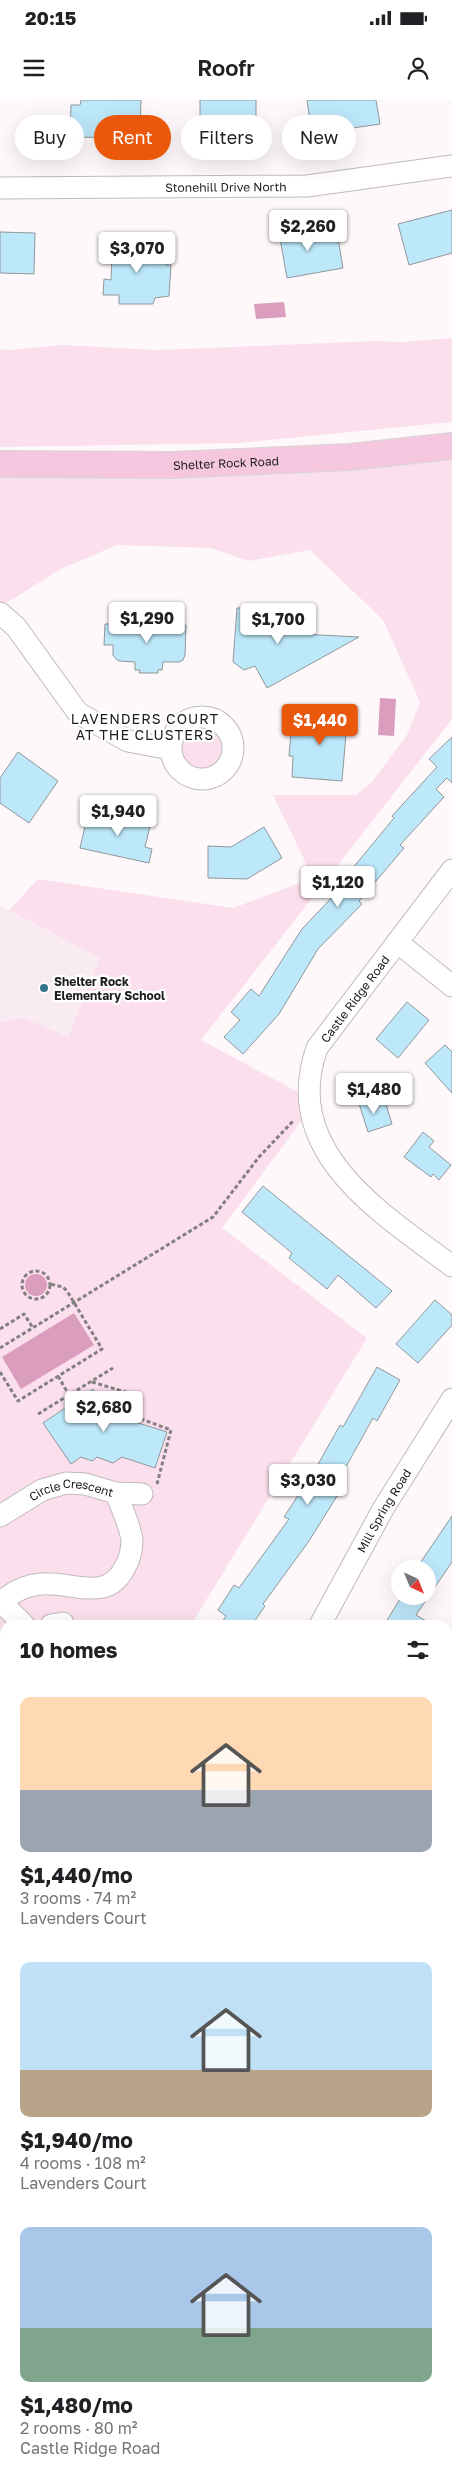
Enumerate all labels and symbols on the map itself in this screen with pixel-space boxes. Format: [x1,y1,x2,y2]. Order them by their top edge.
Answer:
street label: Stonehill Drive North [165,179,287,194]
pin: $2,260 [267,210,349,252]
pin: $3,070 [96,232,178,274]
street label: Shelter Rock Road [173,453,279,472]
pin: $1,290 [106,602,188,644]
pin: $1,700 [237,602,319,645]
pin: $1,440 [279,704,361,746]
district label: LAVENDERS COURT AT THE CLUSTERS [71,710,219,743]
pin: $1,940 [77,794,159,837]
pin: $1,120 [297,866,379,908]
street label: Castle Ridge Road [317,952,393,1046]
place label: Shelter Rock Elementary School [54,974,165,1003]
marker: Shelter Rock Elementary School [38,982,50,994]
pin: $1,480 [333,1072,415,1115]
pin: $2,680 [63,1390,145,1433]
pin: $3,030 [267,1464,349,1506]
street label: Mill Spring Road [353,1466,414,1555]
street label: Circle Crescent [26,1475,116,1504]
north arrow [391,1560,436,1605]

